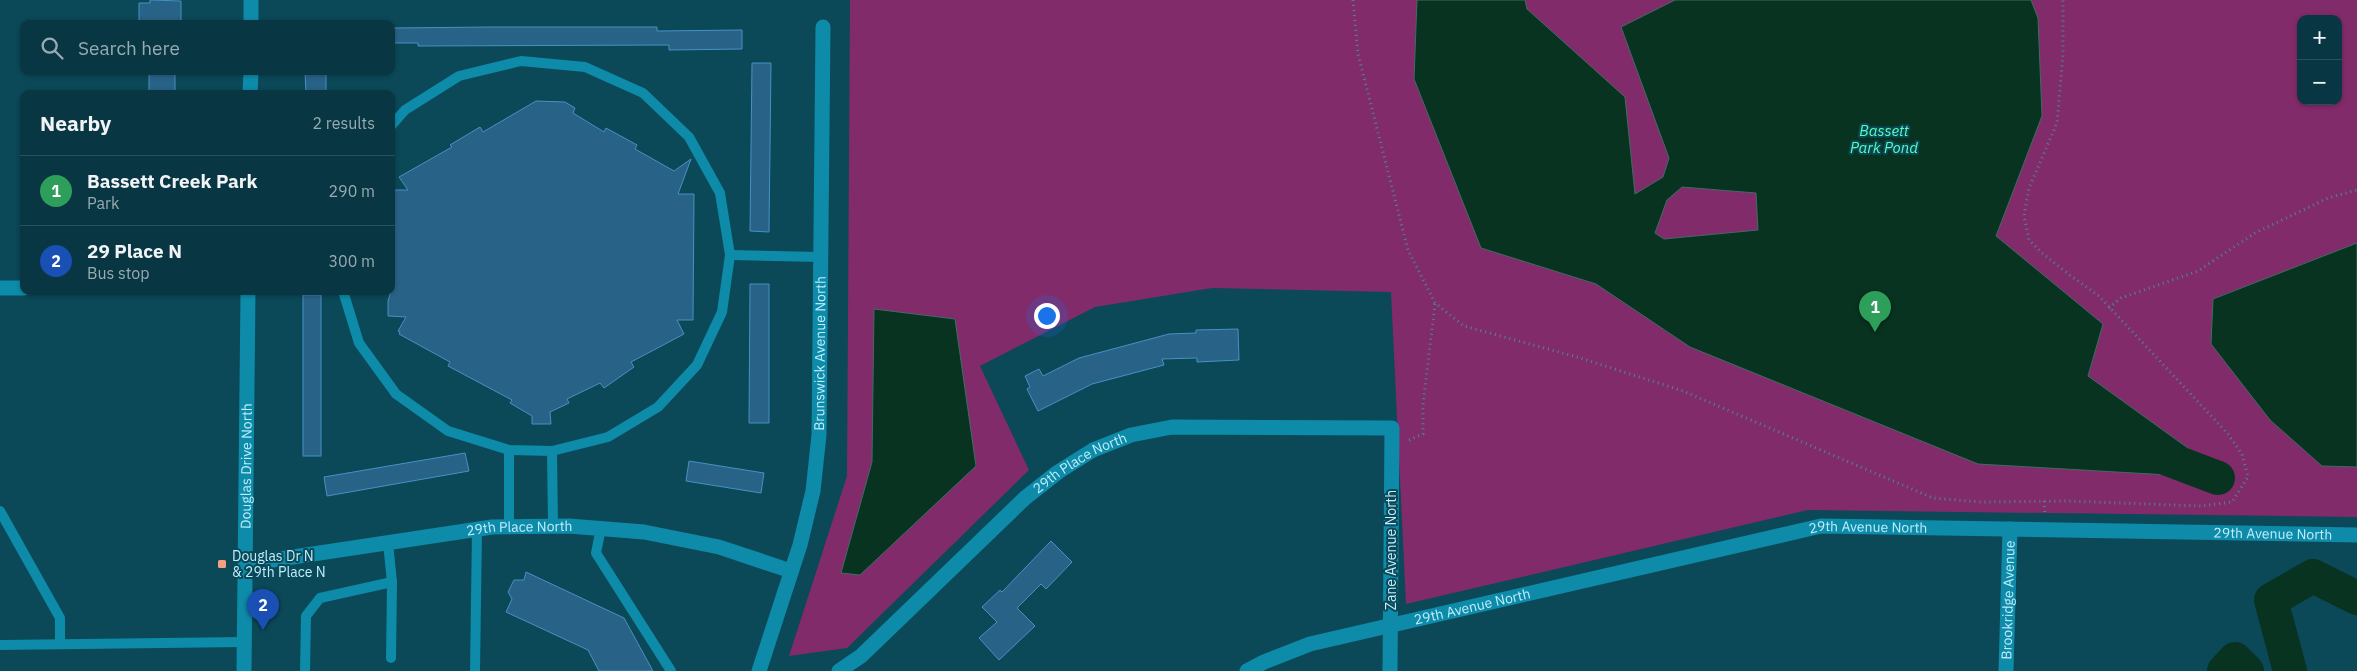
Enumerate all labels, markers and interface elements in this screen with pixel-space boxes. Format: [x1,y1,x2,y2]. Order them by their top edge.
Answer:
map controls [2297,15,2342,105]
button: + [2297,15,2342,60]
search box [20,20,395,75]
icon: search [38,34,66,62]
text: Search here [78,36,180,60]
button: − [2297,60,2342,105]
text: Nearby [40,109,111,137]
text: 2 results [312,113,375,133]
water label: Bassett Park Pond [1850,121,1918,157]
text: Bassett Creek Park [87,169,258,193]
text: 1 [51,181,61,201]
text: 290 m [328,181,375,201]
text: Park [87,193,119,213]
text: 29 Place N [87,239,182,263]
text: 2 [51,251,61,271]
text: 300 m [328,251,375,271]
text: Bus stop [87,263,150,283]
street label: Brunswick Avenue North [810,276,830,431]
pin: 1 [1859,291,1891,332]
your location [1034,303,1060,329]
street label: Douglas Drive North [236,403,256,529]
street label: 29th Place North [1029,429,1129,497]
street label: Zane Avenue North [1382,490,1400,610]
street label: 29th Place North [465,517,573,540]
street label: 29th Avenue North [1807,517,1928,538]
street label: 29th Avenue North [2213,524,2332,544]
street label: Brookridge Avenue [1997,540,2019,660]
place label: Douglas Dr N & 29th Place N [232,547,326,581]
marker: Douglas Dr N & 29th Place N [216,558,228,570]
street label: 29th Avenue North [1412,584,1532,629]
pin: 2 [247,589,279,630]

